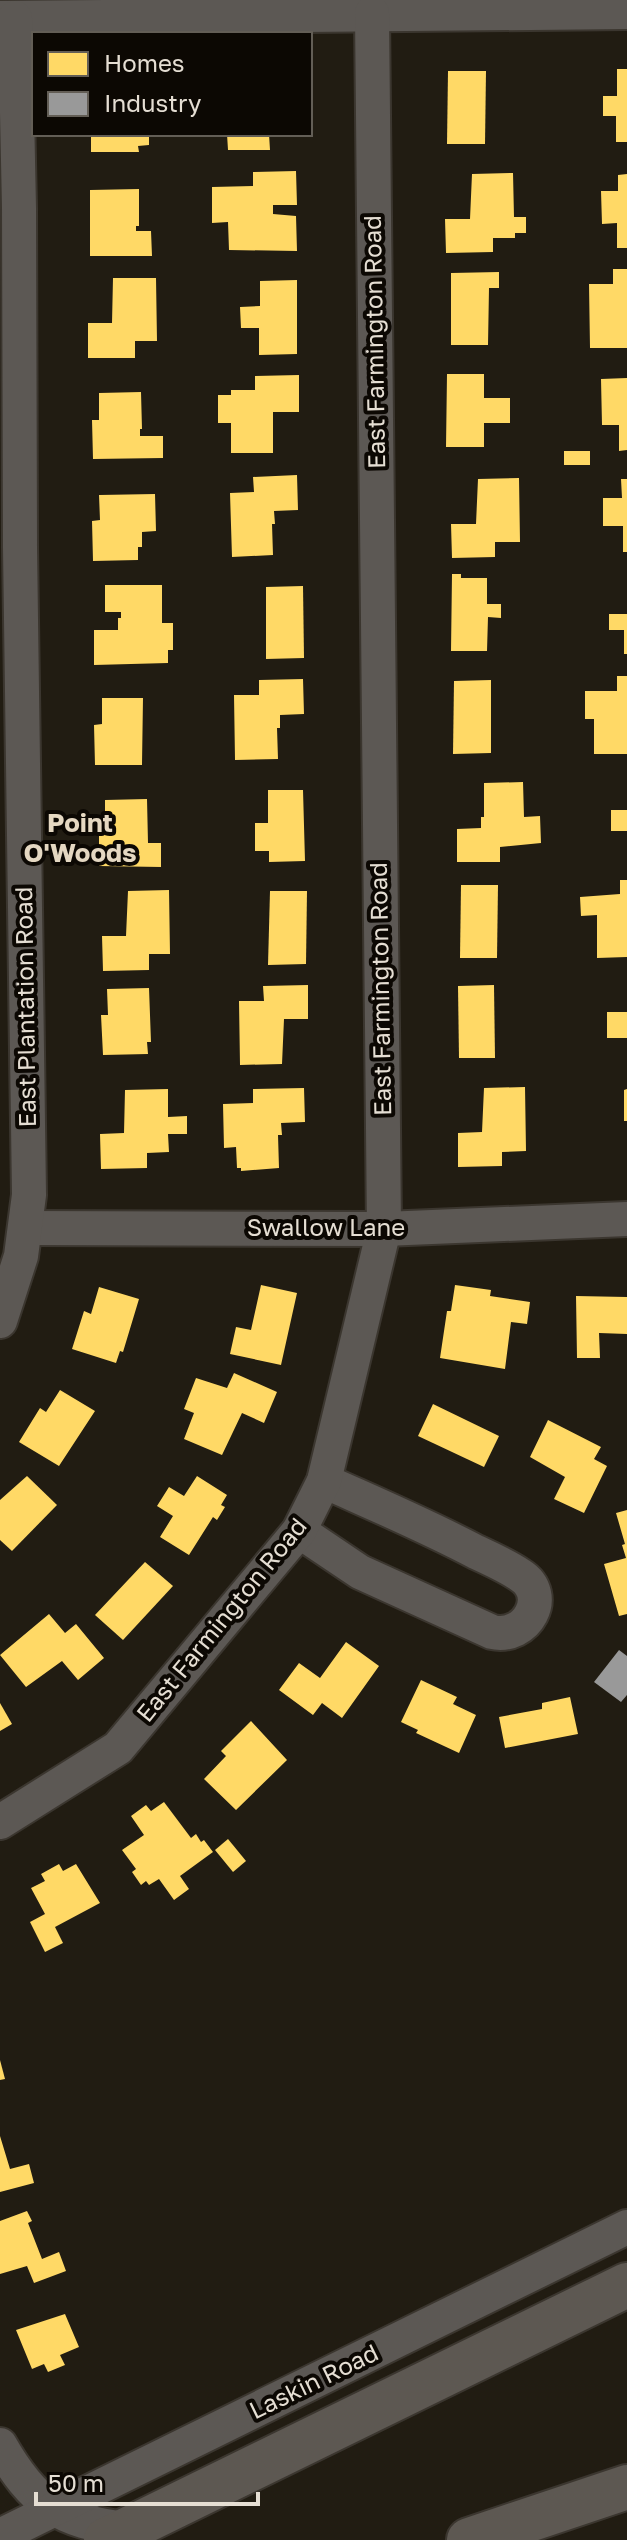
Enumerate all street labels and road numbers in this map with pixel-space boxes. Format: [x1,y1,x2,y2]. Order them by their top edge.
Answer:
street label: East Farmington Road [357,215,390,469]
street label: East Farmington Road [363,862,396,1116]
street label: East Plantation Road [8,886,41,1128]
street label: Swallow Lane [247,1212,405,1241]
street label: East Farmington Road [130,1511,312,1727]
street label: Laskin Road [244,2337,383,2424]

